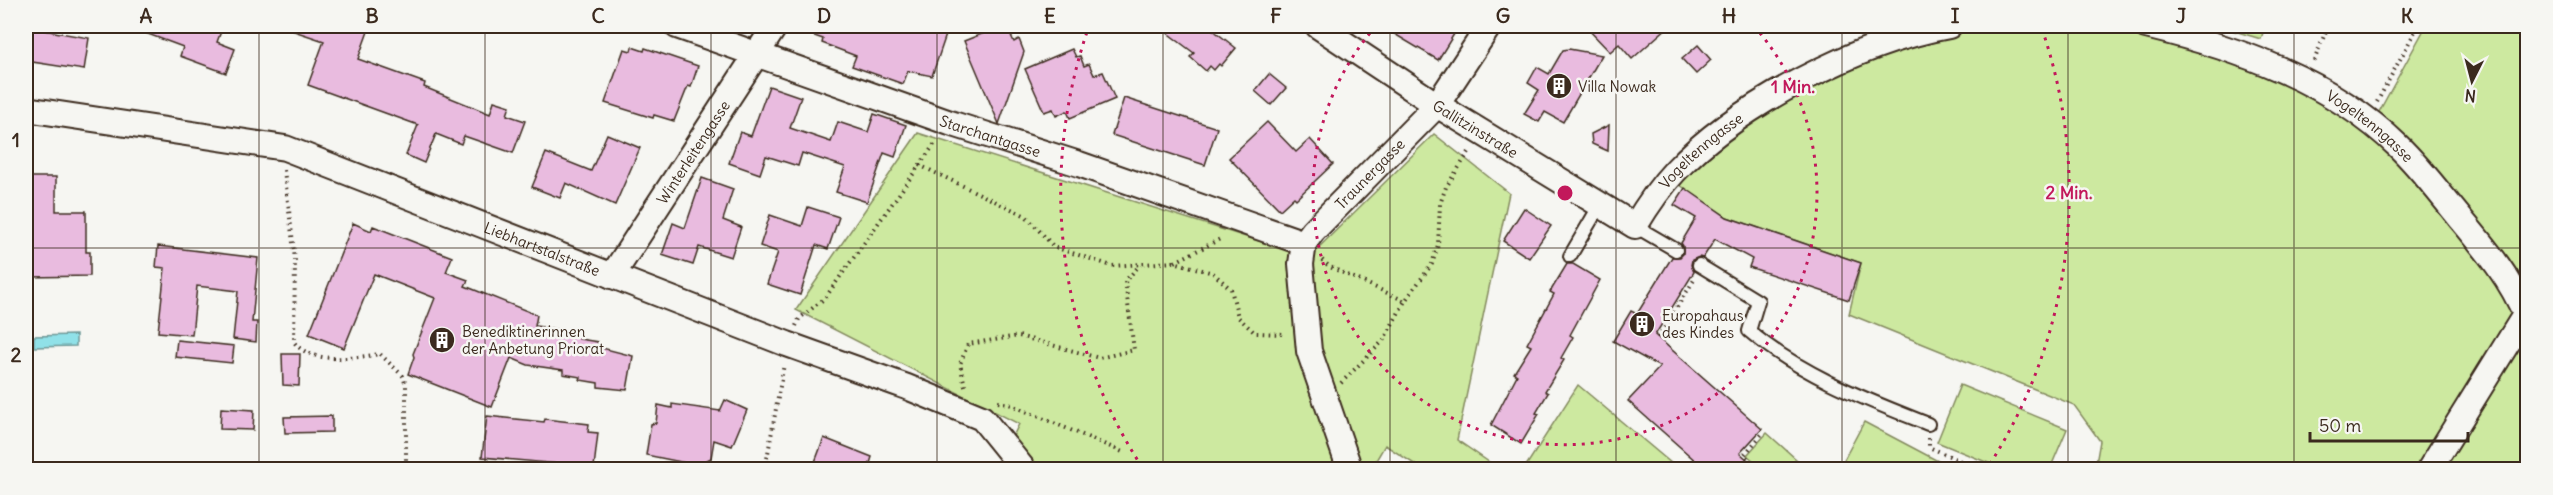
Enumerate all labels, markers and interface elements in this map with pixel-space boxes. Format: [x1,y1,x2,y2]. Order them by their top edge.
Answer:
text: A [140,3,153,28]
text: B [365,3,379,28]
text: C [591,3,605,28]
text: D [817,3,831,28]
text: E [1044,3,1056,28]
text: F [1270,3,1282,28]
text: G [1496,3,1510,28]
text: H [1722,3,1736,28]
text: I [1951,3,1960,28]
text: J [2176,3,2187,28]
text: K [2401,3,2414,28]
north arrow [2442,51,2502,111]
building icon: Villa Nowak [1544,71,1574,101]
text: 1 Min. [1771,75,1815,98]
place label: Villa Nowak [1578,77,1657,96]
street label: Vogeltenngasse [2323,85,2418,166]
text: N [2464,85,2477,106]
street label: Gallitzinstraße [1429,95,1522,162]
street label: Winterleitengasse [652,97,734,207]
street label: Vogeltenngasse [1655,108,1746,192]
street label: Starchantgasse [937,111,1043,161]
text: 1 [12,127,20,152]
street label: Traunergasse [1331,134,1408,213]
text: 2 Min. [2046,181,2093,204]
centre of rings [1555,183,1575,203]
street label: Liebhartstalstraße [481,217,603,280]
place label: Europahaus des Kindes [1662,306,1744,342]
building icon: Europahaus des Kindes [1627,309,1657,339]
place label: Benediktinerinnen der Anbetung Priorat [462,322,604,358]
building icon: Benediktinerinnen der Anbetung Priorat [427,325,457,355]
text: 2 [11,342,22,367]
scale bar [2310,405,2468,443]
text: 50 m [2319,414,2361,437]

